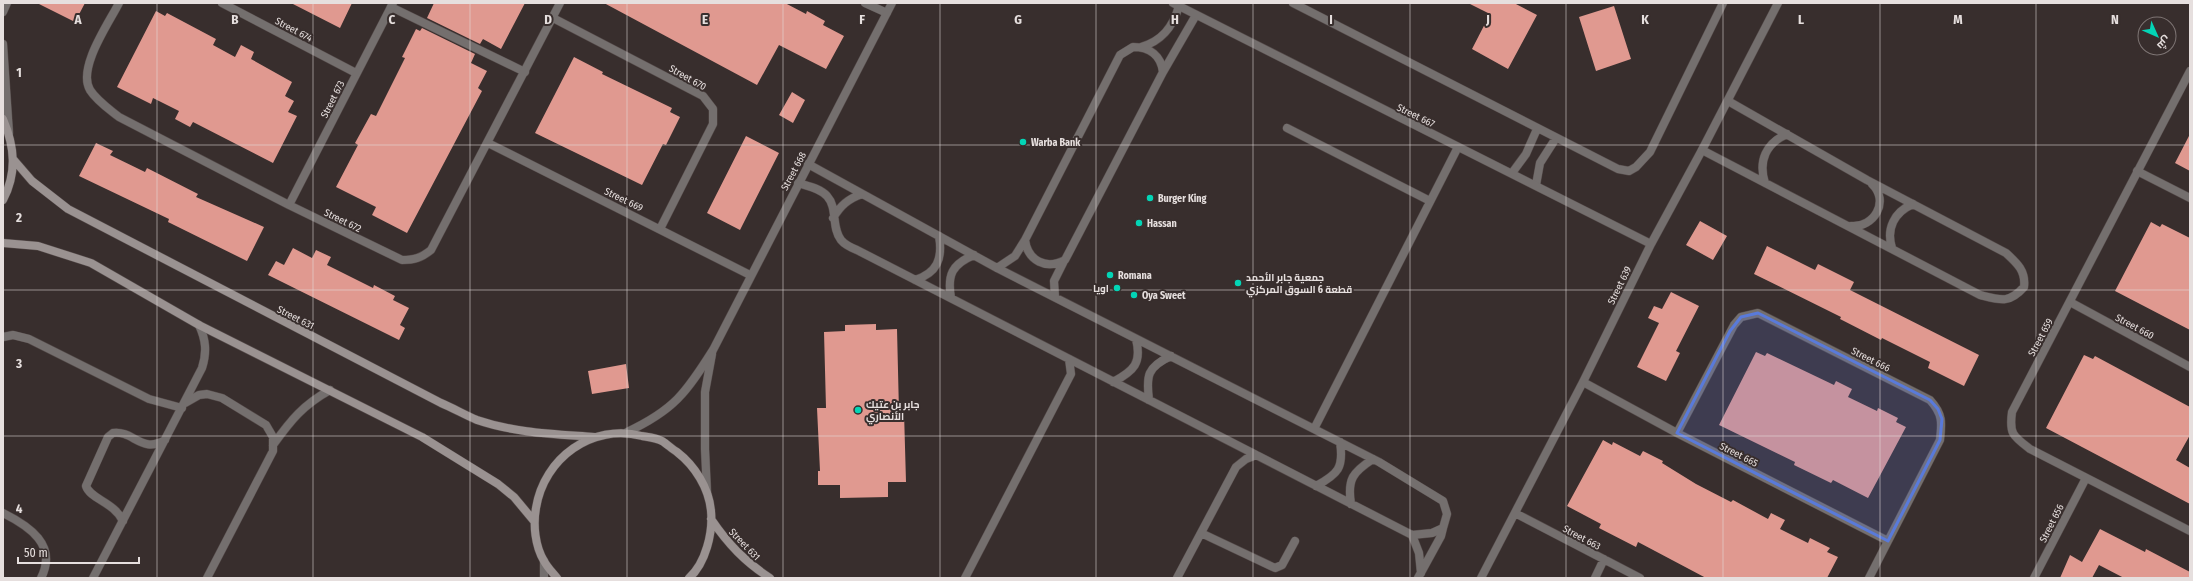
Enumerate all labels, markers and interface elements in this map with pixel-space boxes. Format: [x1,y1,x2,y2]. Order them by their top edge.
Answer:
text: A [73,12,82,27]
text: B [231,12,239,27]
text: C [389,12,396,27]
text: D [544,12,552,27]
text: E [702,12,708,27]
text: F [859,12,865,27]
text: G [1014,12,1022,27]
text: H [1171,12,1179,27]
text: I [1329,12,1333,27]
text: J [1485,12,1490,27]
text: K [1641,12,1649,27]
text: L [1798,12,1804,27]
text: M [1953,12,1963,27]
text: N [2111,12,2119,27]
street label: Street 674 [273,15,314,45]
north arrow [2137,16,2177,56]
text: ش [2154,33,2173,52]
street label: Street 670 [667,63,708,93]
text: 1 [16,65,22,80]
street label: Street 673 [318,78,348,120]
street label: Street 667 [1395,102,1436,130]
marker: Warba Bank [1018,137,1028,147]
place label: Warba Bank [1031,137,1081,149]
street label: Street 668 [779,150,809,193]
street label: Street 669 [602,185,645,214]
marker: Burger King [1145,193,1155,203]
place label: Burger King [1158,193,1207,205]
street label: Street 672 [322,207,364,235]
text: 2 [15,210,22,225]
marker: Hassan [1134,218,1144,228]
place label: Hassan [1147,218,1177,230]
street label: Street 639 [1605,264,1634,307]
marker: Romana [1105,270,1115,280]
place label: Romana [1118,270,1152,282]
place label: جمعية جابر الأحمد قطعة 6 السوق المركزي [1246,272,1352,298]
marker: جمعية جابر الأحمد قطعة 6 السوق المركزي [1233,278,1243,288]
place label: اويا [1093,283,1109,295]
marker: اويا [1112,283,1122,293]
marker: Oya Sweet [1129,290,1139,300]
place label: Oya Sweet [1142,290,1186,302]
street label: Street 631 [275,303,316,332]
street label: Street 660 [2113,312,2156,342]
street label: Street 659 [2026,316,2056,358]
street label: Street 666 [1849,345,1892,375]
text: 3 [15,356,22,371]
place label: جابر بن عتيك الأنصاري [866,399,920,425]
marker: جابر بن عتيك الأنصاري [853,405,863,415]
street label: Street 665 [1717,440,1760,470]
text: 4 [16,501,23,516]
street label: Street 656 [2037,502,2067,545]
street label: Street 663 [1560,523,1603,553]
street label: Street 631 [726,526,762,563]
scale bar [18,539,139,565]
text: 50 m [24,546,48,560]

